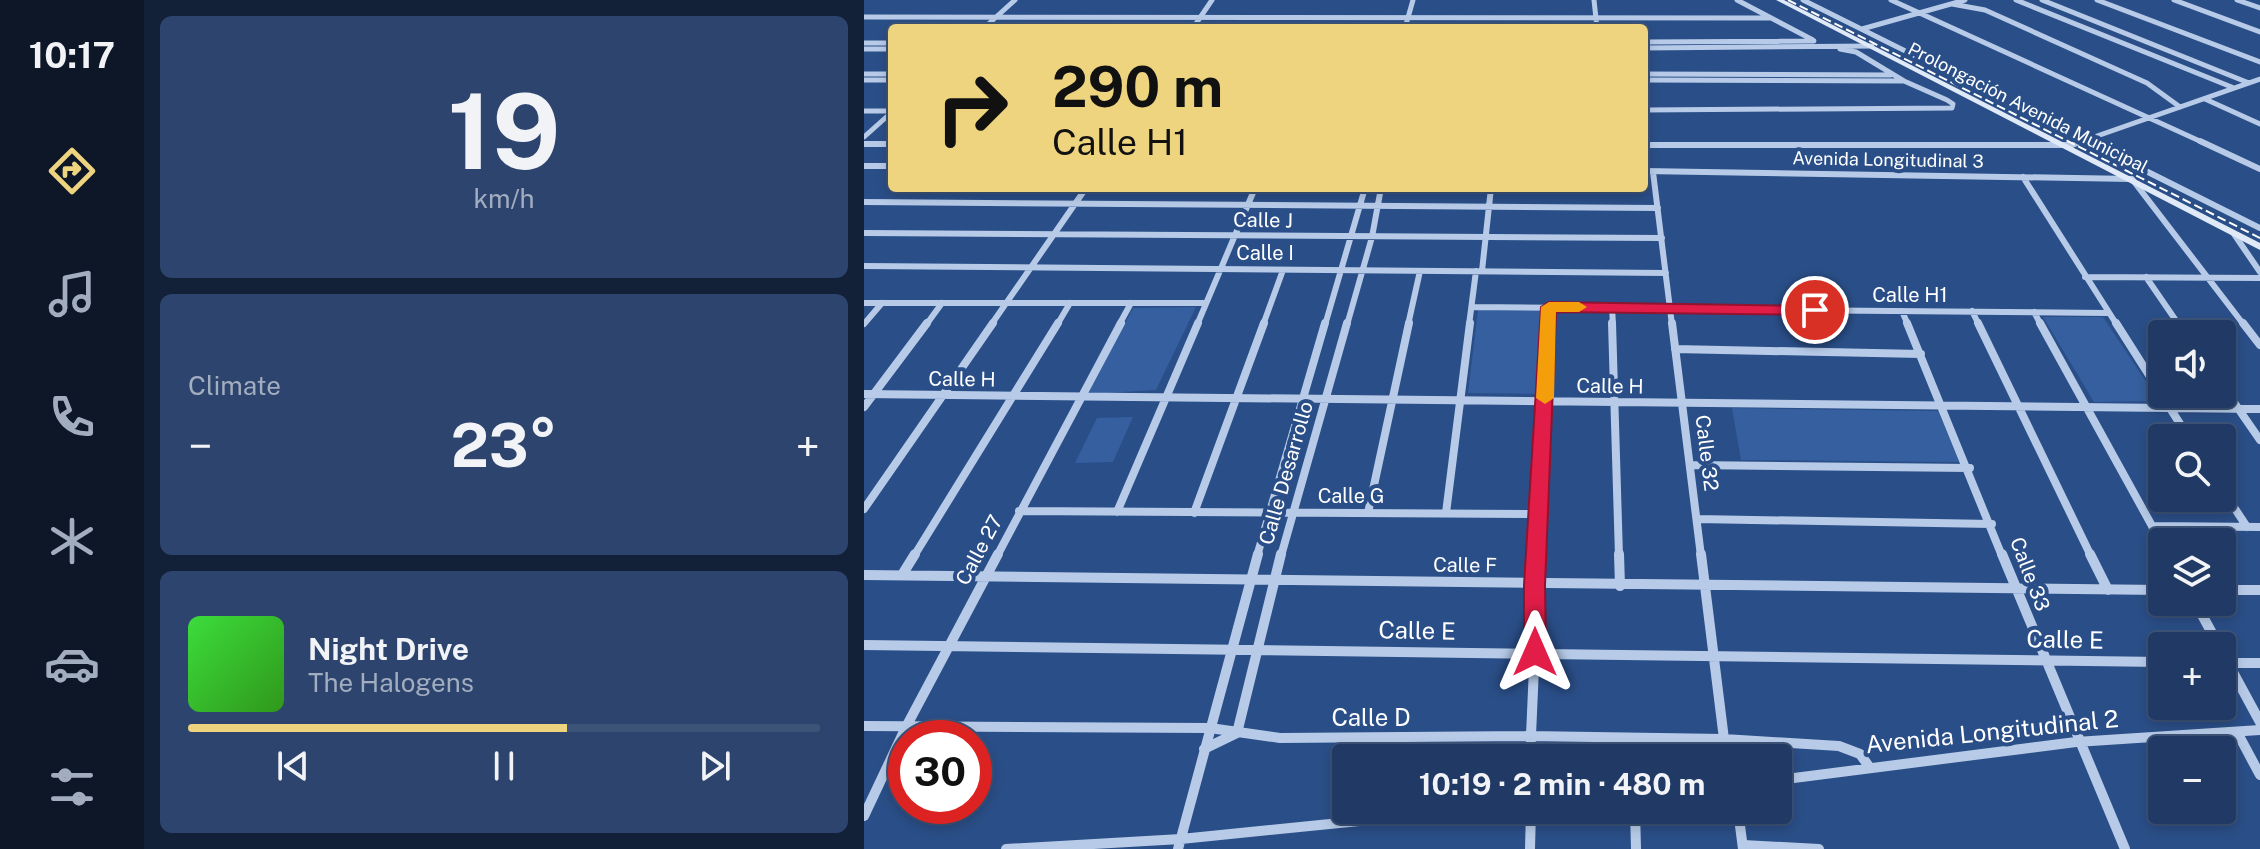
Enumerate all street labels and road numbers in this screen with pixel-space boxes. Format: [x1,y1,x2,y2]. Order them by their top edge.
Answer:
street label: Prolongación Avenida Municipal [1905,38,2152,177]
street label: Avenida Longitudinal 3 [1792,147,1984,172]
street label: Calle J [1233,207,1293,233]
street label: Calle I [1236,241,1294,265]
street label: Calle H1 [1872,283,1948,307]
street label: Calle H [928,366,996,392]
street label: Calle H [1576,373,1644,399]
street label: Calle Desarrollo [1254,399,1318,547]
street label: Calle 32 [1690,414,1724,492]
street label: Calle G [1318,484,1384,508]
street label: Calle 27 [951,511,1007,589]
street label: Calle 33 [2005,534,2055,614]
street label: Calle F [1433,552,1497,578]
street label: Calle E [1378,615,1456,645]
street label: Calle E [2026,624,2104,654]
street label: Calle D [1331,703,1411,731]
street label: Avenida Longitudinal 2 [1864,704,2120,758]

